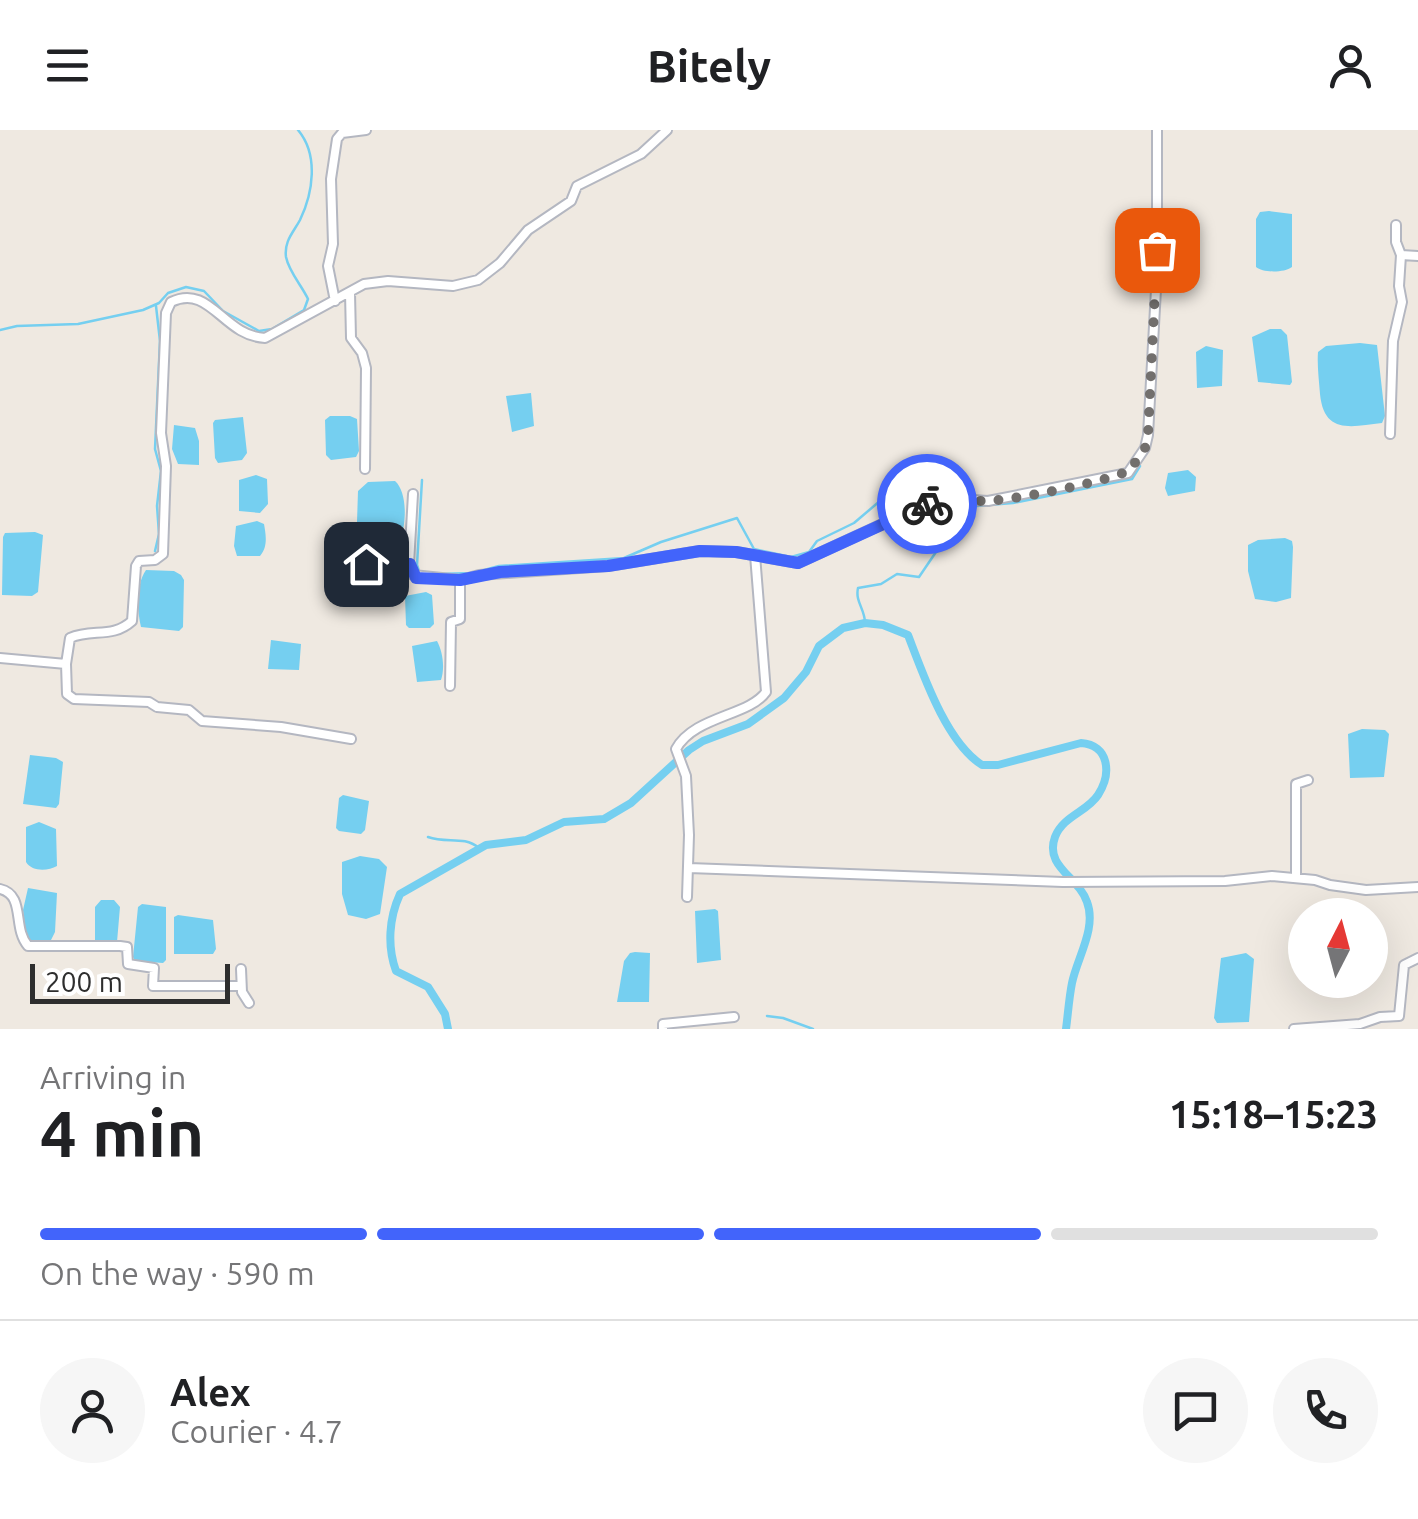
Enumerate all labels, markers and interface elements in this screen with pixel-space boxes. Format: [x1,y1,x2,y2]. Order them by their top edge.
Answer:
icon: menu [40,38,95,93]
icon: person [1323,38,1378,93]
text: Bitely [647,40,771,91]
pin [1115,208,1200,293]
icon: bag [1130,223,1185,278]
courier [877,454,977,554]
icon: bike [900,477,955,532]
pin [324,522,409,607]
icon: home [339,537,394,592]
north arrow [1288,898,1388,998]
map controls [1288,898,1388,998]
scale bar [30,959,230,1004]
text: 200 m [45,966,123,997]
text: Arriving in [40,1059,186,1095]
text: 15:18–15:23 [1169,1093,1378,1135]
text: 4 min [40,1096,204,1169]
text: On the way · 590 m [40,1255,315,1291]
button: person [40,1358,145,1463]
button: chat [1143,1358,1248,1463]
button: phone [1273,1358,1378,1463]
text: Alex [170,1371,251,1413]
text: Courier · 4.7 [170,1413,343,1449]

